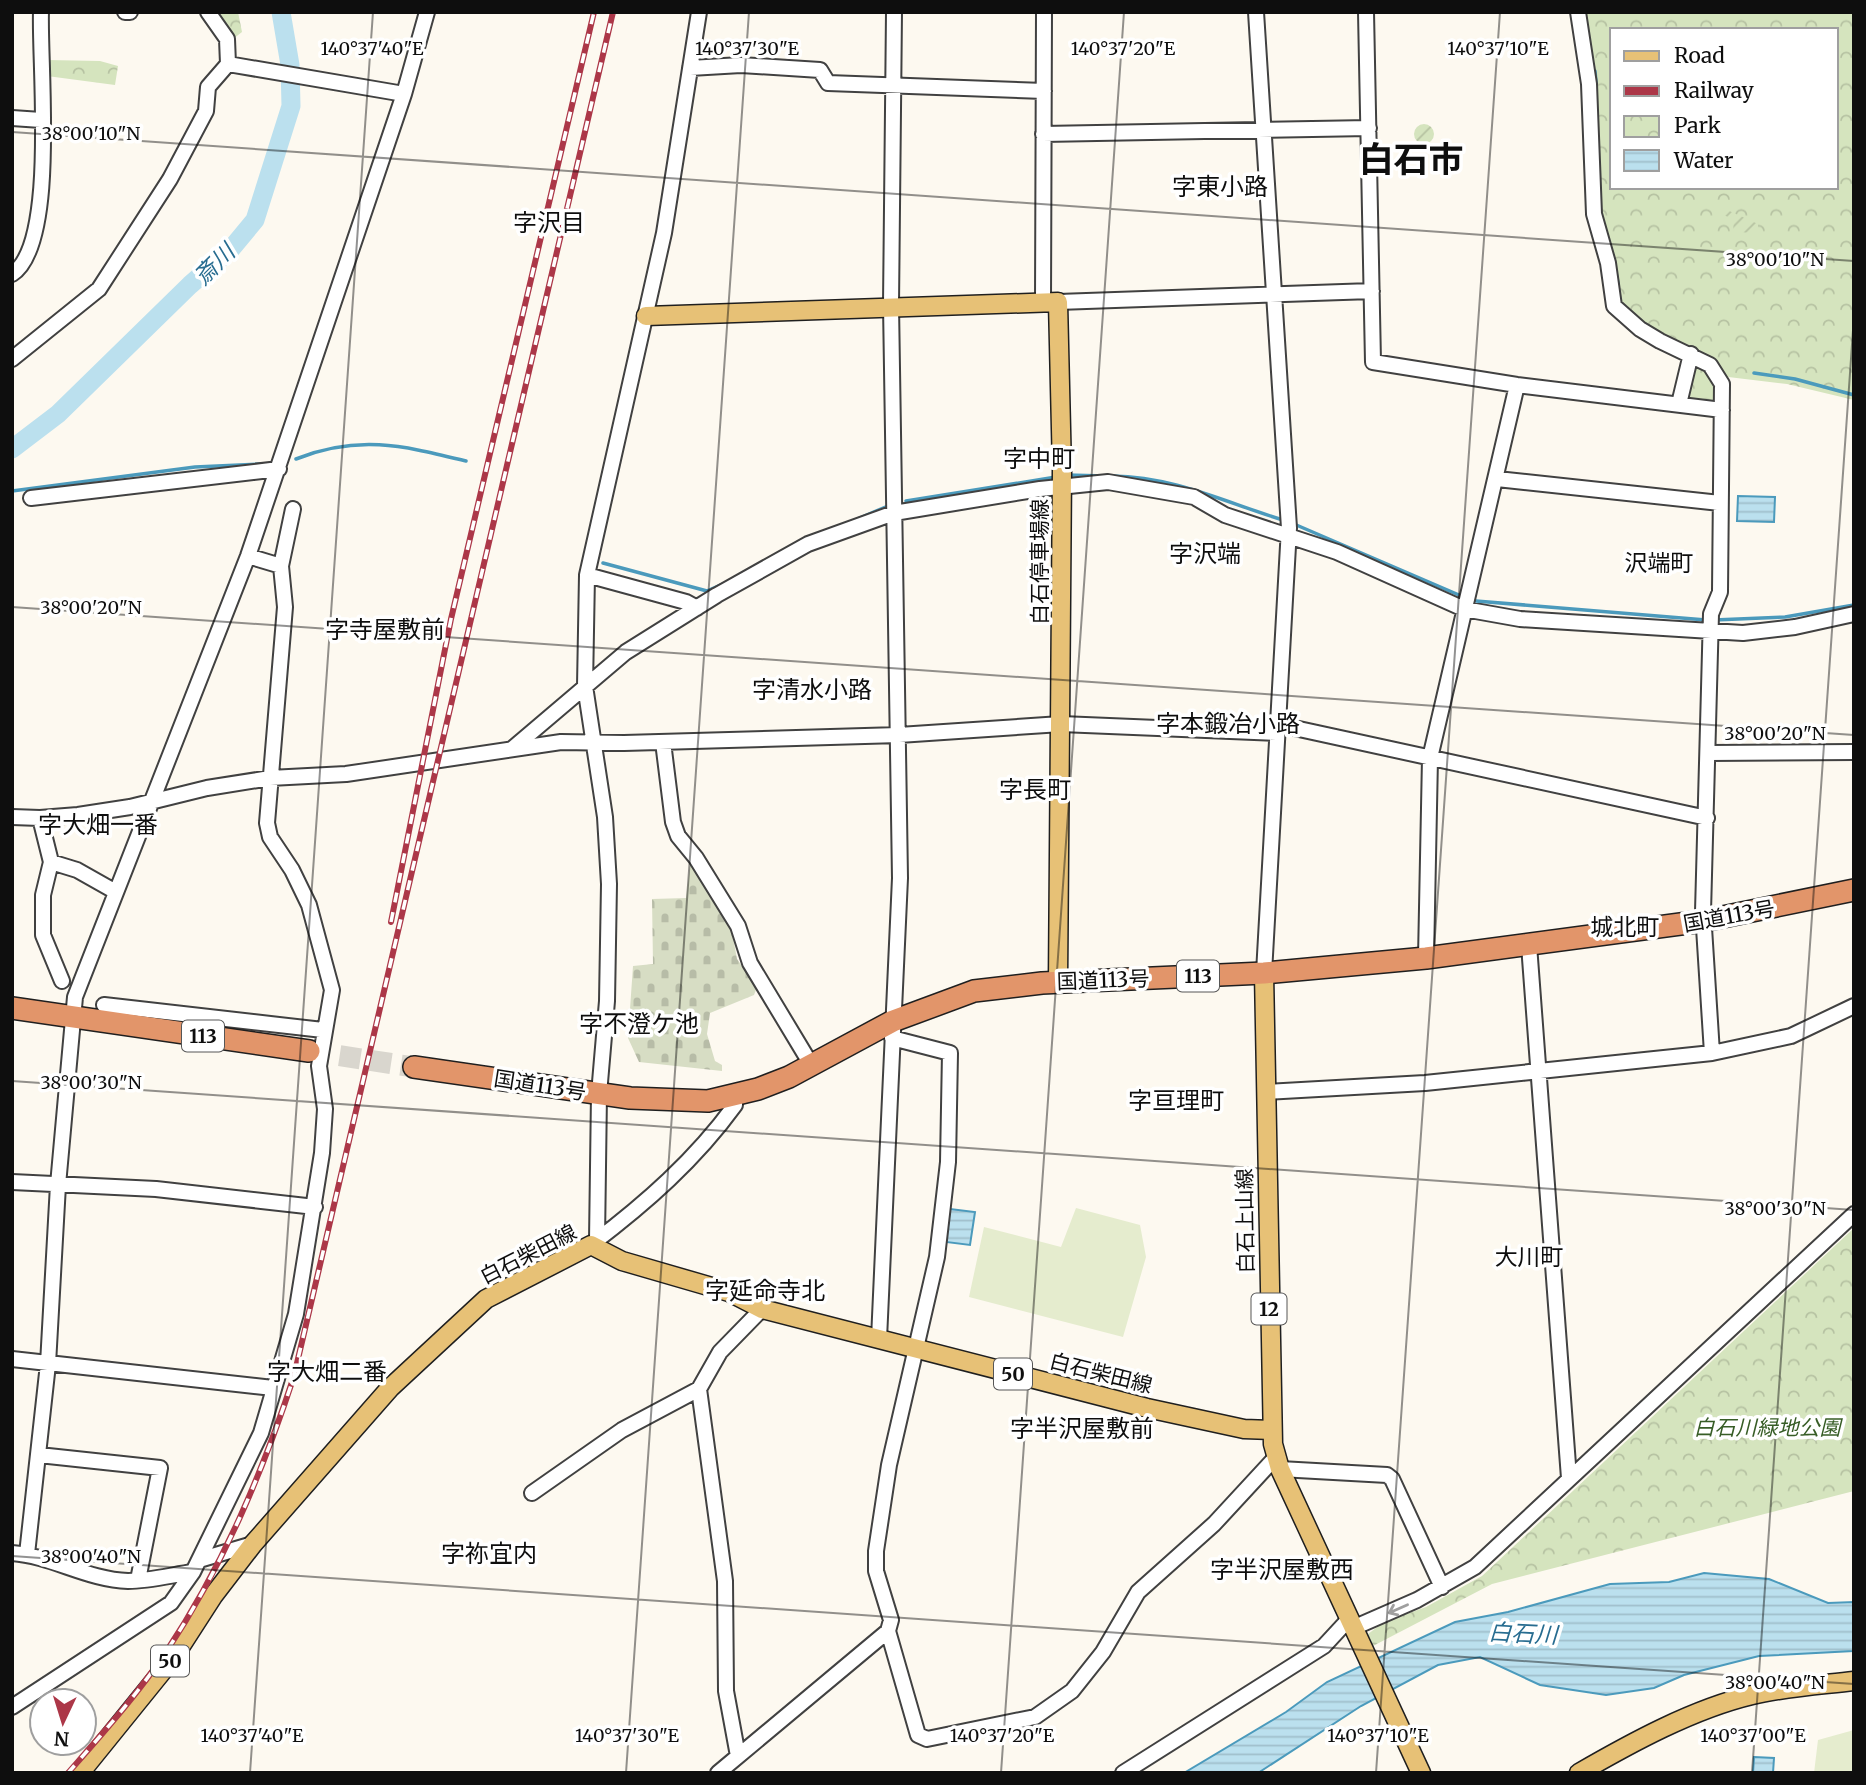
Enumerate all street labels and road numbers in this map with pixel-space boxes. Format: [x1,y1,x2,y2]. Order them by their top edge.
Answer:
street label: 白石停車場線 [1026,499,1053,625]
street label: 国道113号 [1681,895,1777,937]
road number: 113 [1177,960,1219,992]
street label: 国道113号 [1056,965,1150,995]
road number: 113 [182,1020,224,1052]
street label: 国道113号 [492,1064,588,1106]
street label: 白石上山線 [1231,1168,1259,1274]
street label: 白石柴田線 [475,1218,581,1290]
road number: 12 [1252,1294,1286,1324]
street label: 白石柴田線 [1047,1347,1155,1399]
road number: 50 [994,1358,1032,1390]
road number: 50 [151,1646,189,1676]

